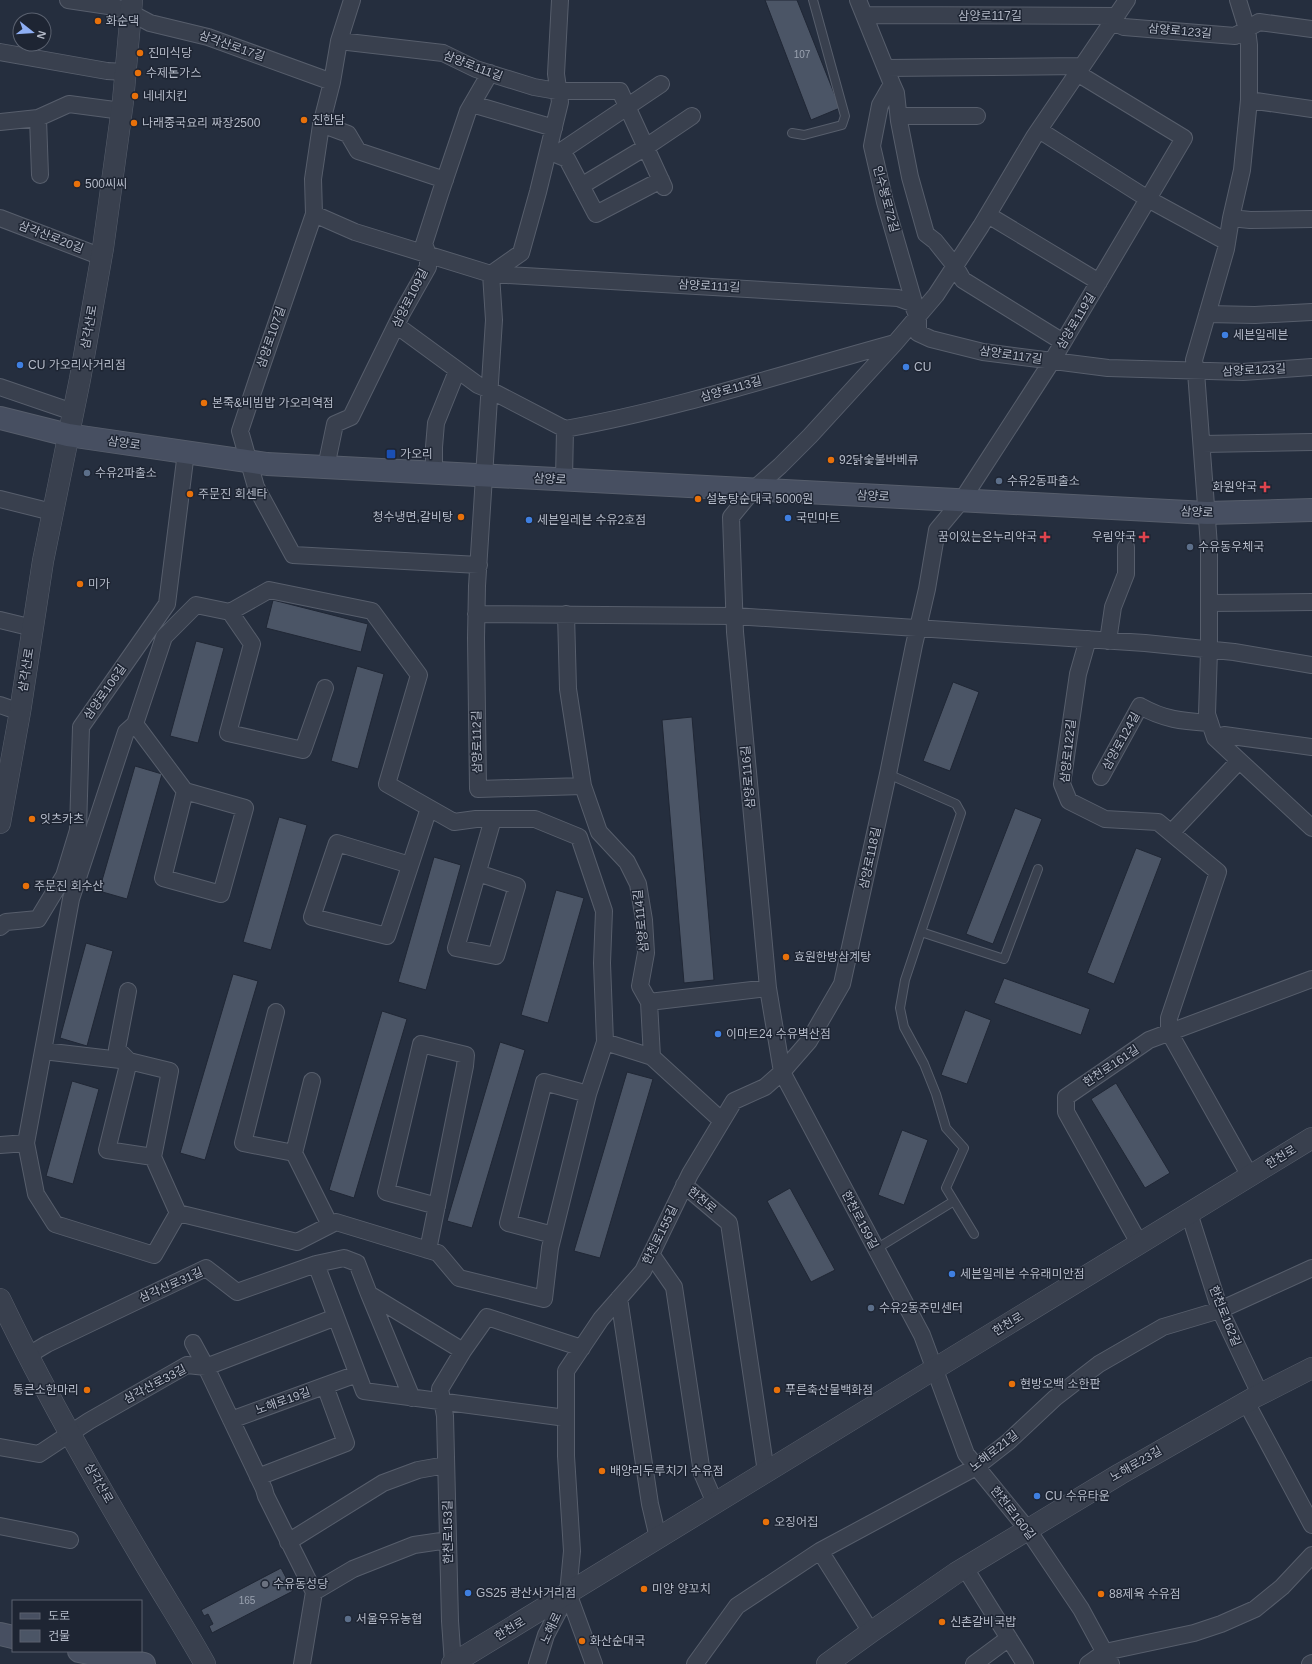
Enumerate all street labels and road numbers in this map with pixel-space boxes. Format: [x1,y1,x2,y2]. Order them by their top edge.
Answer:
street label: 삼양로117길 [958,9,1022,23]
street label: 삼양로123길 [1147,21,1213,41]
street label: 삼각산로17길 [197,28,267,64]
street label: 삼양로111길 [441,48,505,84]
street label: 인수봉로72길 [870,164,902,234]
street label: 삼각산로20길 [16,218,86,256]
street label: 삼양로109길 [389,266,431,330]
street label: 삼양로111길 [677,277,741,295]
street label: 삼양로119길 [1054,290,1098,352]
street label: 삼각산로 [78,304,100,350]
street label: 삼양로107길 [254,304,288,370]
street label: 삼양로117길 [979,344,1043,366]
street label: 삼양로123길 [1222,361,1286,379]
street label: 삼양로113길 [699,374,763,404]
street label: 삼양로 [107,434,141,452]
street label: 삼양로 [533,471,567,487]
street label: 삼양로 [856,488,890,504]
street label: 삼양로 [1180,504,1214,520]
street label: 삼각산로 [16,647,36,693]
street label: 삼양로106길 [81,662,129,722]
street label: 삼양로112길 [469,710,485,774]
street label: 삼양로124길 [1099,710,1143,772]
street label: 삼양로122길 [1058,718,1078,784]
street label: 삼양로116길 [738,745,758,809]
street label: 삼양로118길 [857,826,883,890]
street label: 삼양로114길 [631,889,651,953]
street label: 한천로161길 [1080,1042,1142,1090]
street label: 한천로 [1263,1142,1299,1172]
street label: 한천로 [685,1184,719,1216]
street label: 한천로159길 [839,1188,881,1252]
street label: 한천로155길 [640,1203,680,1267]
street label: 삼각산로31길 [137,1265,205,1305]
street label: 한천로162길 [1206,1284,1244,1348]
street label: 한천로 [990,1309,1026,1339]
street label: 삼각산로33길 [121,1362,189,1406]
street label: 노해로19길 [254,1385,312,1417]
street label: 노해로21길 [967,1428,1021,1474]
street label: 노해로23길 [1108,1444,1164,1484]
street label: 삼각산로 [82,1460,116,1506]
street label: 한천로160길 [988,1483,1038,1543]
street label: 한천로153길 [440,1500,456,1564]
street label: 노해로 [538,1610,564,1646]
street label: 한천로 [492,1614,528,1644]

